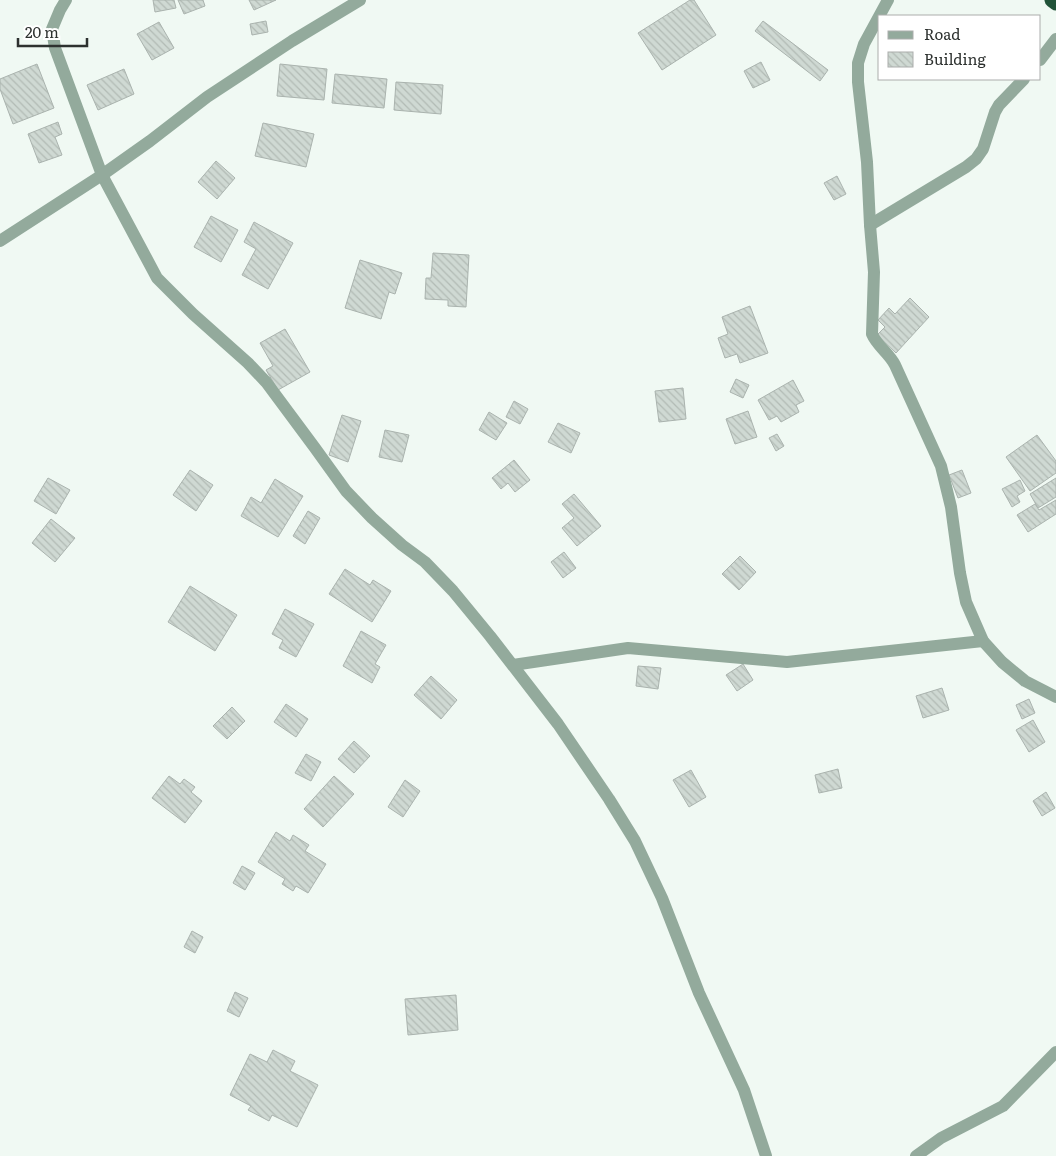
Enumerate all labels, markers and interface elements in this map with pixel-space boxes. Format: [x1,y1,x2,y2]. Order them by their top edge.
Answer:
scale bar [18,15,86,47]
legend [878,15,1041,80]
text: 20 m [25,20,59,43]
text: Road [924,22,960,45]
text: Building [924,47,986,70]

